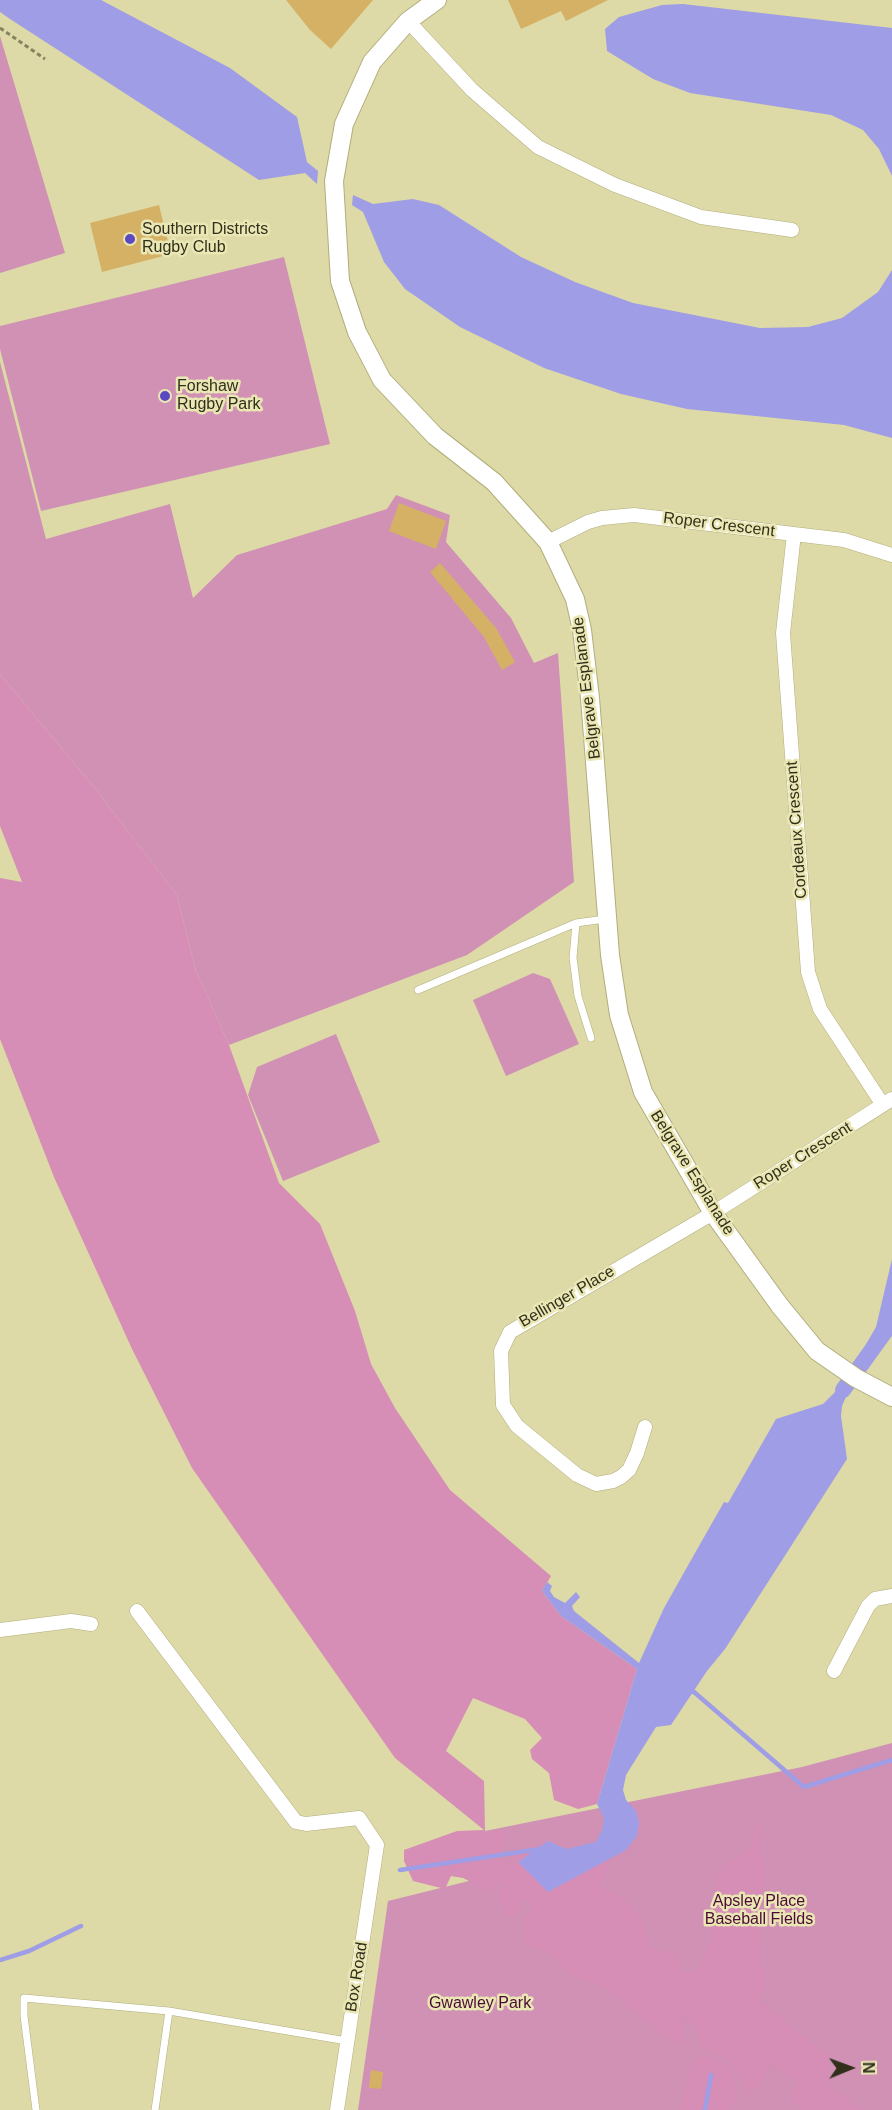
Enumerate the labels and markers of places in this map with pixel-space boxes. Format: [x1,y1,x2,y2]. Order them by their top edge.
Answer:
place label: Southern Districts Rugby Club [142,220,268,258]
marker: Southern Districts Rugby Club [123,232,137,246]
place label: Forshaw Rugby Park [177,377,261,415]
marker: Forshaw Rugby Park [158,389,172,403]

